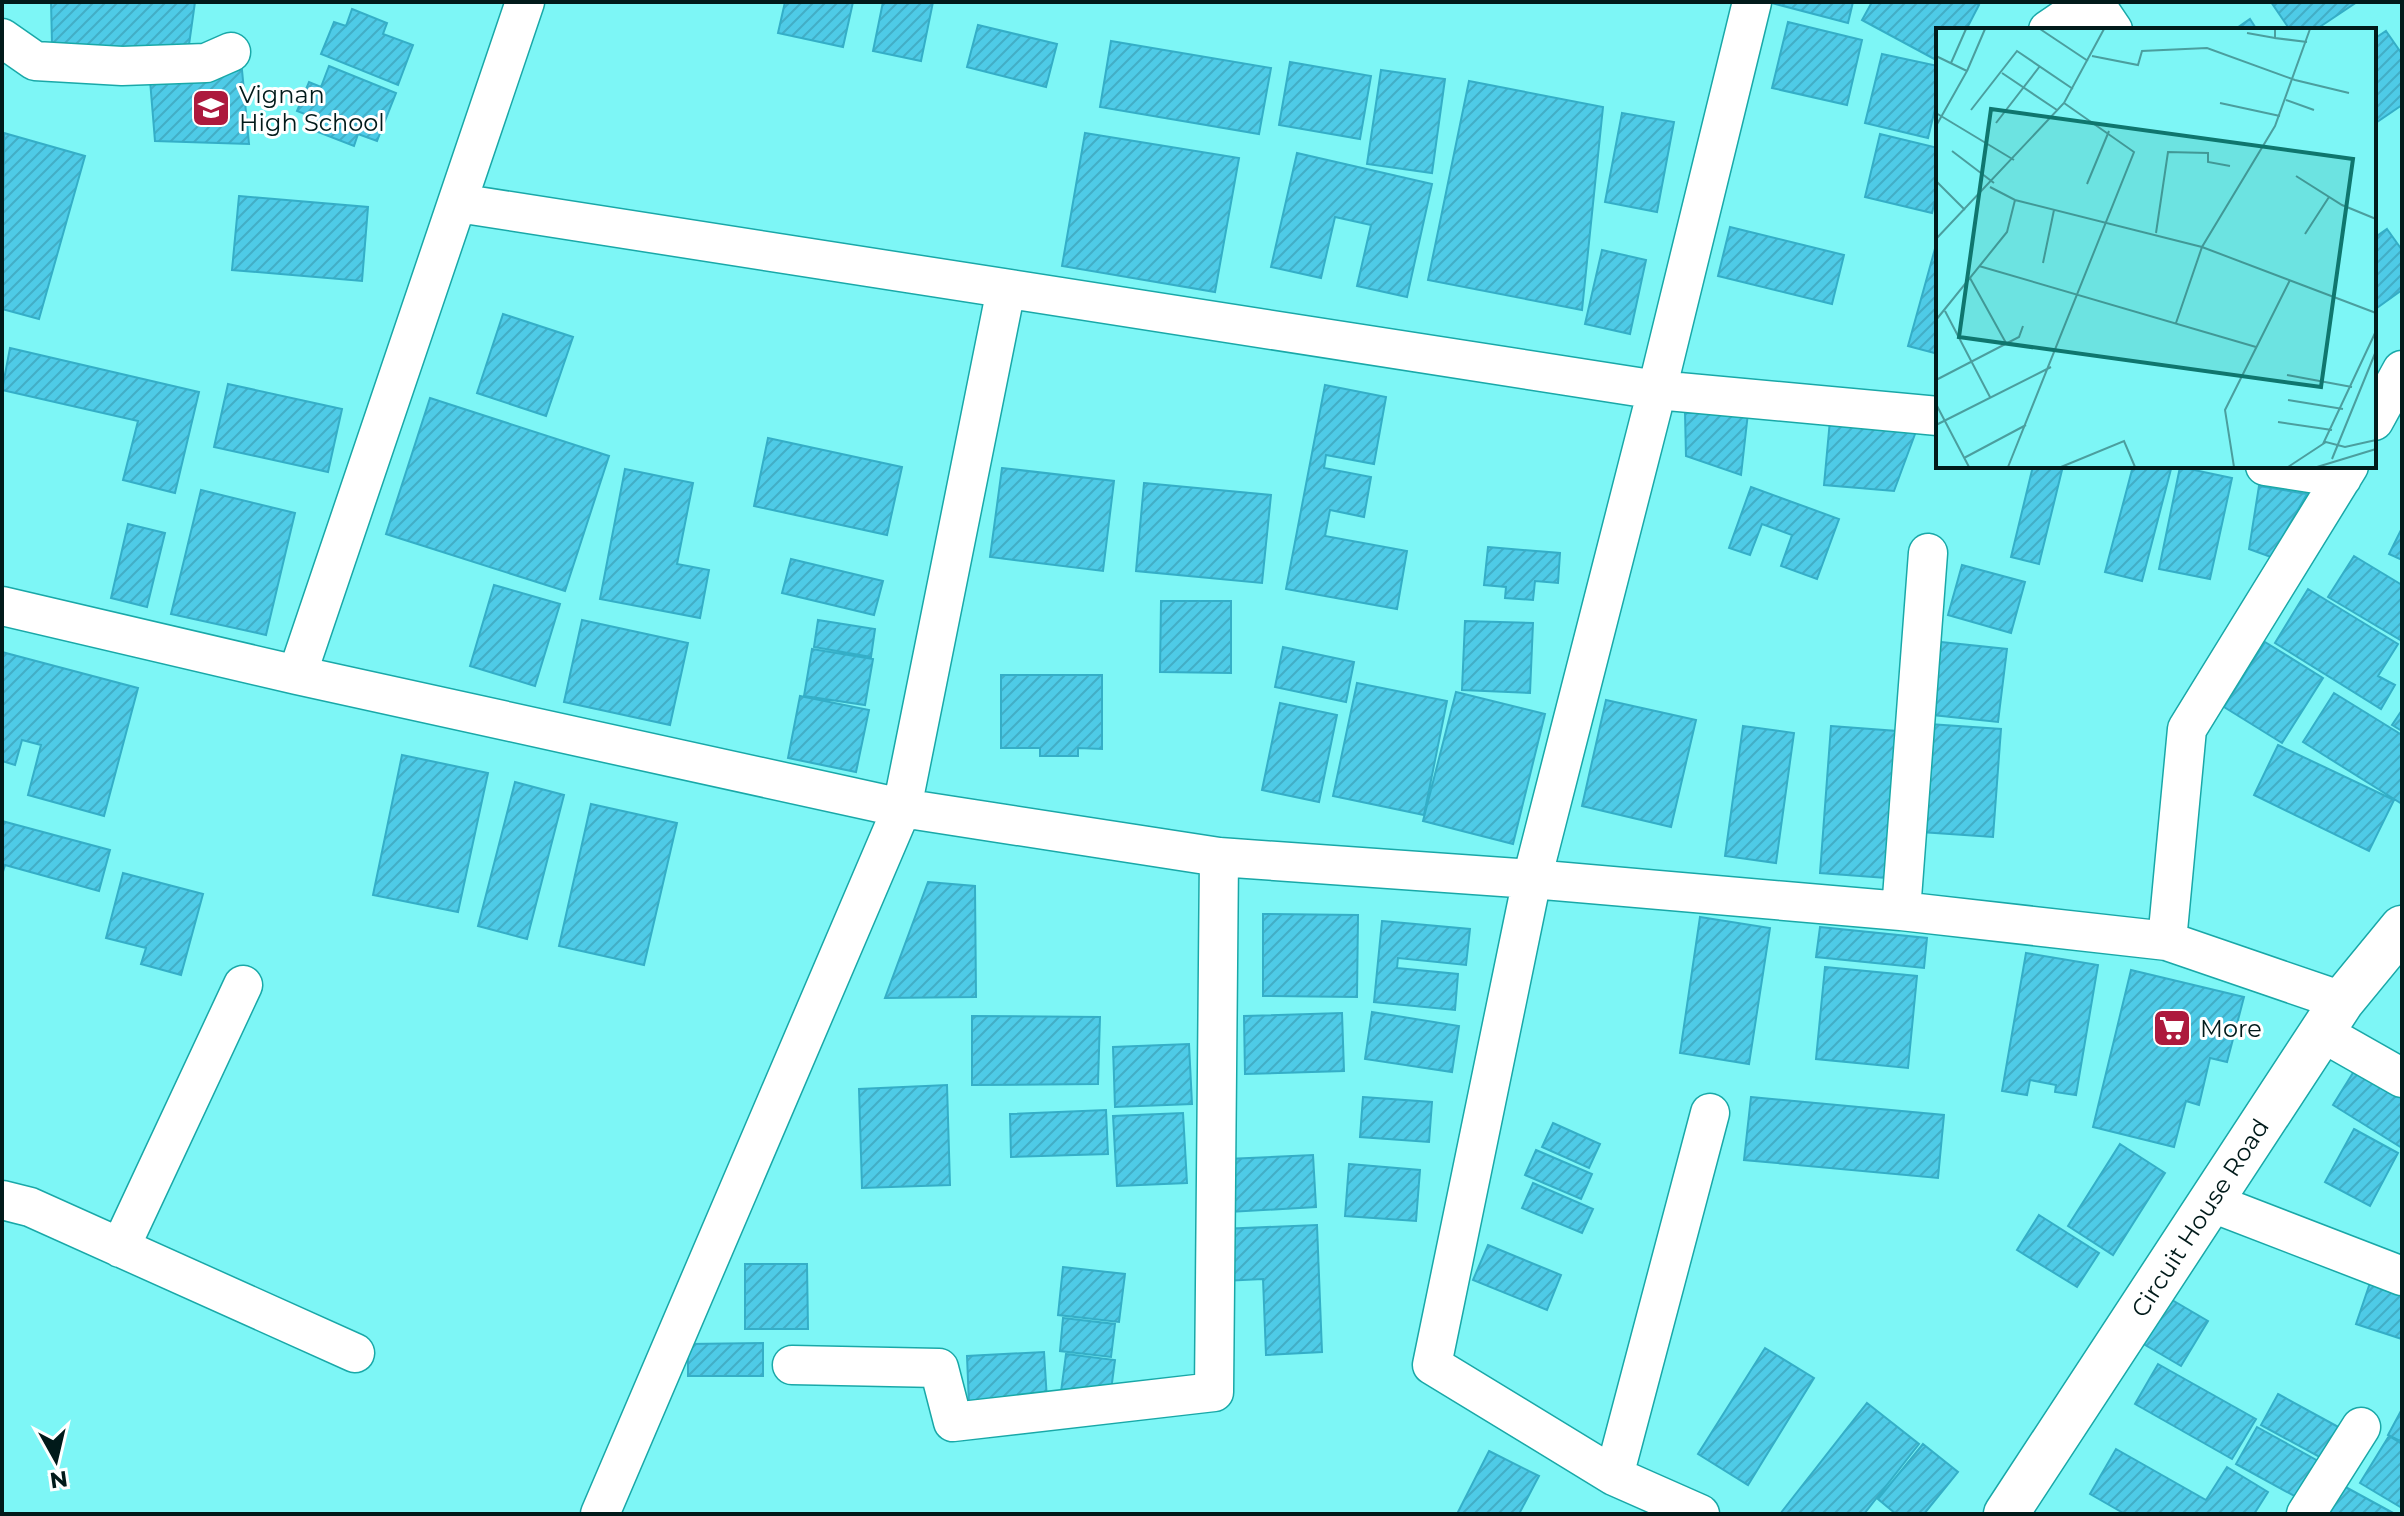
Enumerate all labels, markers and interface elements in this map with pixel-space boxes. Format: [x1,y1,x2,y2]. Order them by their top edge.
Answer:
inset map [1936,28,2376,468]
place label: Vignan High School [239,80,385,137]
school or university icon: Vignan High School [190,87,232,129]
supermarket icon: More [2151,1007,2193,1049]
place label: More [2200,1014,2262,1043]
street label: Circuit House Road [2125,1113,2275,1323]
north arrow [16,1420,96,1500]
text: N [48,1465,69,1494]

